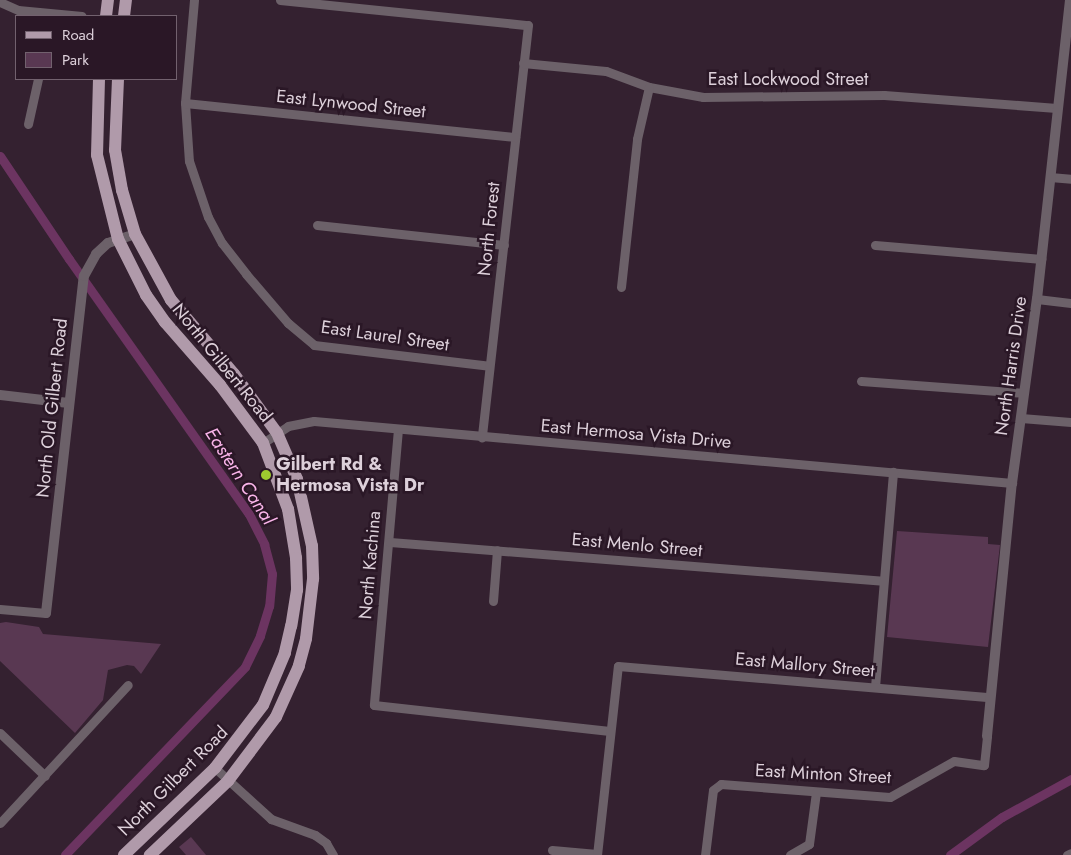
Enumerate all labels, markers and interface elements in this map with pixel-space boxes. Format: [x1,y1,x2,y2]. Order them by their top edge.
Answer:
legend [15,15,178,80]
text: Road [62,24,94,46]
text: Park [62,49,89,71]
street label: East Lockwood Street [708,68,868,90]
street label: East Lynwood Street [275,85,427,123]
street label: North Forest [473,181,505,277]
street label: North Harris Drive [991,295,1031,437]
street label: North Gilbert Road [168,299,276,427]
street label: East Laurel Street [319,316,451,356]
street label: North Old Gilbert Road [32,317,72,499]
street label: East Hermosa Vista Drive [540,415,732,453]
water label: Eastern Canal [200,423,280,529]
place label: Gilbert Rd & Hermosa Vista Dr [276,454,424,496]
marker: Gilbert Rd & Hermosa Vista Dr [260,469,272,481]
street label: North Kachina [355,510,385,620]
street label: East Menlo Street [571,529,703,561]
street label: East Mallory Street [734,648,876,682]
street label: North Gilbert Road [114,722,232,840]
street label: East Minton Street [754,760,892,788]

